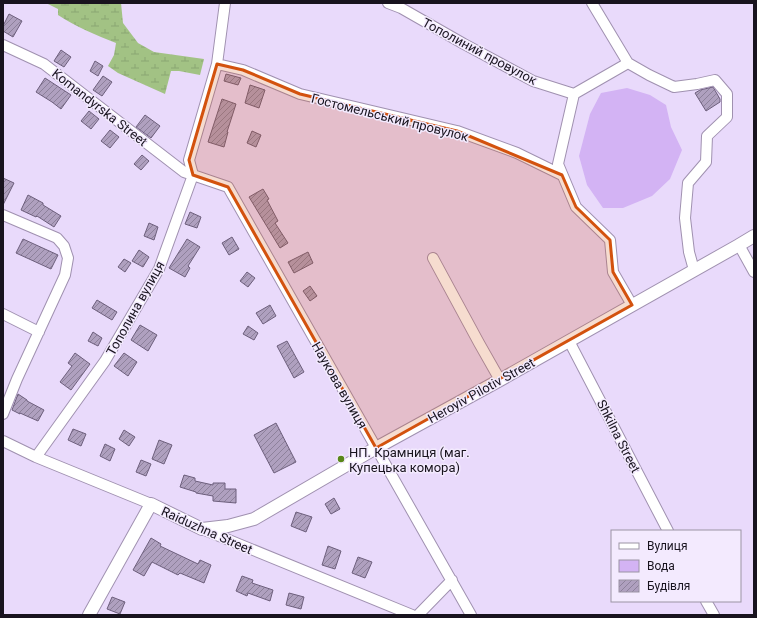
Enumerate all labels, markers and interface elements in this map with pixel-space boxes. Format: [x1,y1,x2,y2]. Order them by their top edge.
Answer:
street label: Тополиний провулок [420,15,540,88]
street label: Komandyrska Street [49,66,150,149]
street label: Гостомельський провулок [310,91,470,144]
street label: Тополина вулиця [103,259,168,358]
street label: Наукова вулиця [309,339,370,431]
street label: Heroyiv Pilotiv Street [425,355,537,426]
street label: Shkilna Street [594,397,643,475]
place label: НП. Крамниця (маг. Купецька комора) [349,445,470,475]
marker: НП. Крамниця (маг. Купецька комора) [336,454,346,464]
street label: Raiduzhna Street [159,504,255,557]
legend [611,530,741,602]
text: Вулиця [647,539,688,553]
text: Вода [647,559,675,573]
text: Будівля [647,579,690,593]

